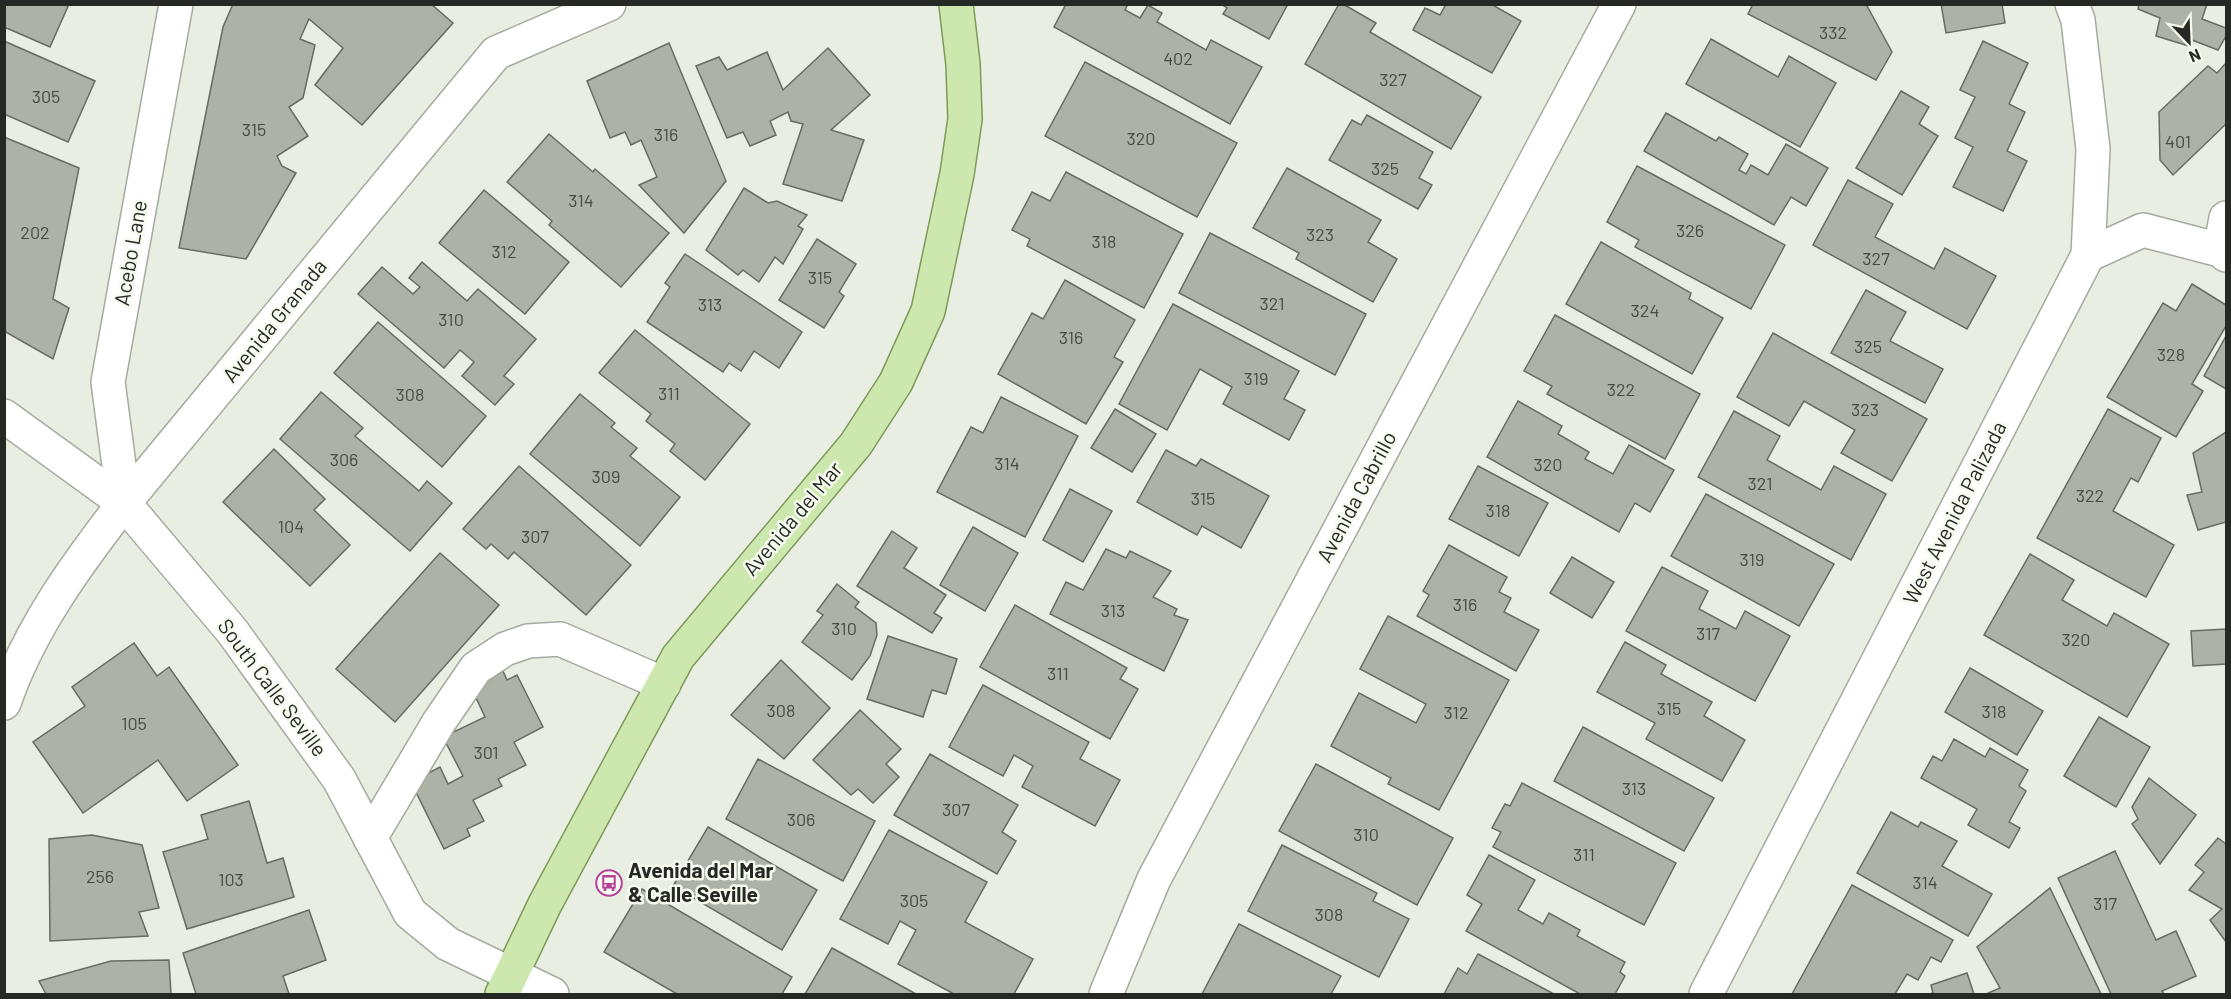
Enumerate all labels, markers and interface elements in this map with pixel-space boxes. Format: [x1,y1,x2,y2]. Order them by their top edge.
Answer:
north arrow [2159,12,2219,72]
house number: 332 [1819,21,1847,43]
text: N [2186,45,2204,67]
house number: 402 [1163,47,1193,69]
house number: 327 [1379,68,1407,90]
house number: 305 [32,85,60,107]
house number: 315 [242,118,266,140]
house number: 316 [654,123,678,145]
house number: 320 [1126,127,1156,149]
house number: 401 [2165,130,2191,152]
house number: 325 [1371,157,1399,179]
house number: 314 [568,189,594,211]
street label: Acebo Lane [108,198,151,307]
house number: 326 [1676,219,1704,241]
house number: 202 [20,221,50,243]
house number: 323 [1306,223,1334,245]
house number: 318 [1092,230,1116,252]
house number: 312 [491,240,517,262]
house number: 327 [1862,247,1890,269]
street label: Avenida Granada [216,253,331,387]
house number: 315 [808,266,832,288]
house number: 321 [1260,292,1284,314]
house number: 313 [698,293,722,315]
house number: 324 [1631,299,1659,321]
house number: 310 [438,308,464,330]
house number: 316 [1059,326,1083,348]
house number: 325 [1854,335,1882,357]
house number: 328 [2157,343,2185,365]
house number: 319 [1244,367,1268,389]
house number: 322 [1607,378,1635,400]
house number: 311 [658,382,680,404]
house number: 308 [396,383,424,405]
house number: 323 [1851,398,1879,420]
street label: West Avenida Palizada [1897,417,2011,608]
street label: Avenida Cabrillo [1311,426,1401,566]
house number: 306 [330,448,358,470]
house number: 314 [994,452,1020,474]
house number: 320 [1533,453,1563,475]
street label: Avenida del Mar [737,456,847,580]
house number: 309 [592,465,620,487]
house number: 321 [1748,472,1772,494]
house number: 322 [2076,484,2104,506]
house number: 315 [1191,487,1215,509]
house number: 318 [1486,499,1510,521]
house number: 104 [278,515,304,537]
house number: 307 [521,525,549,547]
house number: 319 [1740,548,1764,570]
house number: 316 [1453,593,1477,615]
house number: 313 [1101,599,1125,621]
street label: South Calle Seville [213,613,333,761]
house number: 310 [831,617,857,639]
house number: 317 [1696,622,1720,644]
house number: 320 [2061,628,2091,650]
house number: 311 [1047,662,1069,684]
house number: 315 [1657,697,1681,719]
house number: 308 [767,699,795,721]
house number: 318 [1982,700,2006,722]
house number: 312 [1443,701,1469,723]
house number: 105 [121,712,147,734]
house number: 301 [473,741,499,763]
house number: 313 [1622,777,1646,799]
house number: 307 [942,798,970,820]
house number: 306 [787,808,815,830]
house number: 310 [1353,823,1379,845]
house number: 311 [1573,843,1595,865]
place label: Avenida del Mar & Calle Seville [628,857,774,906]
house number: 256 [86,865,114,887]
house number: 103 [218,868,244,890]
bus stop icon: Avenida del Mar & Calle Seville [594,868,624,898]
house number: 314 [1912,871,1938,893]
house number: 305 [900,889,928,911]
house number: 317 [2093,892,2117,914]
house number: 308 [1315,903,1343,925]

